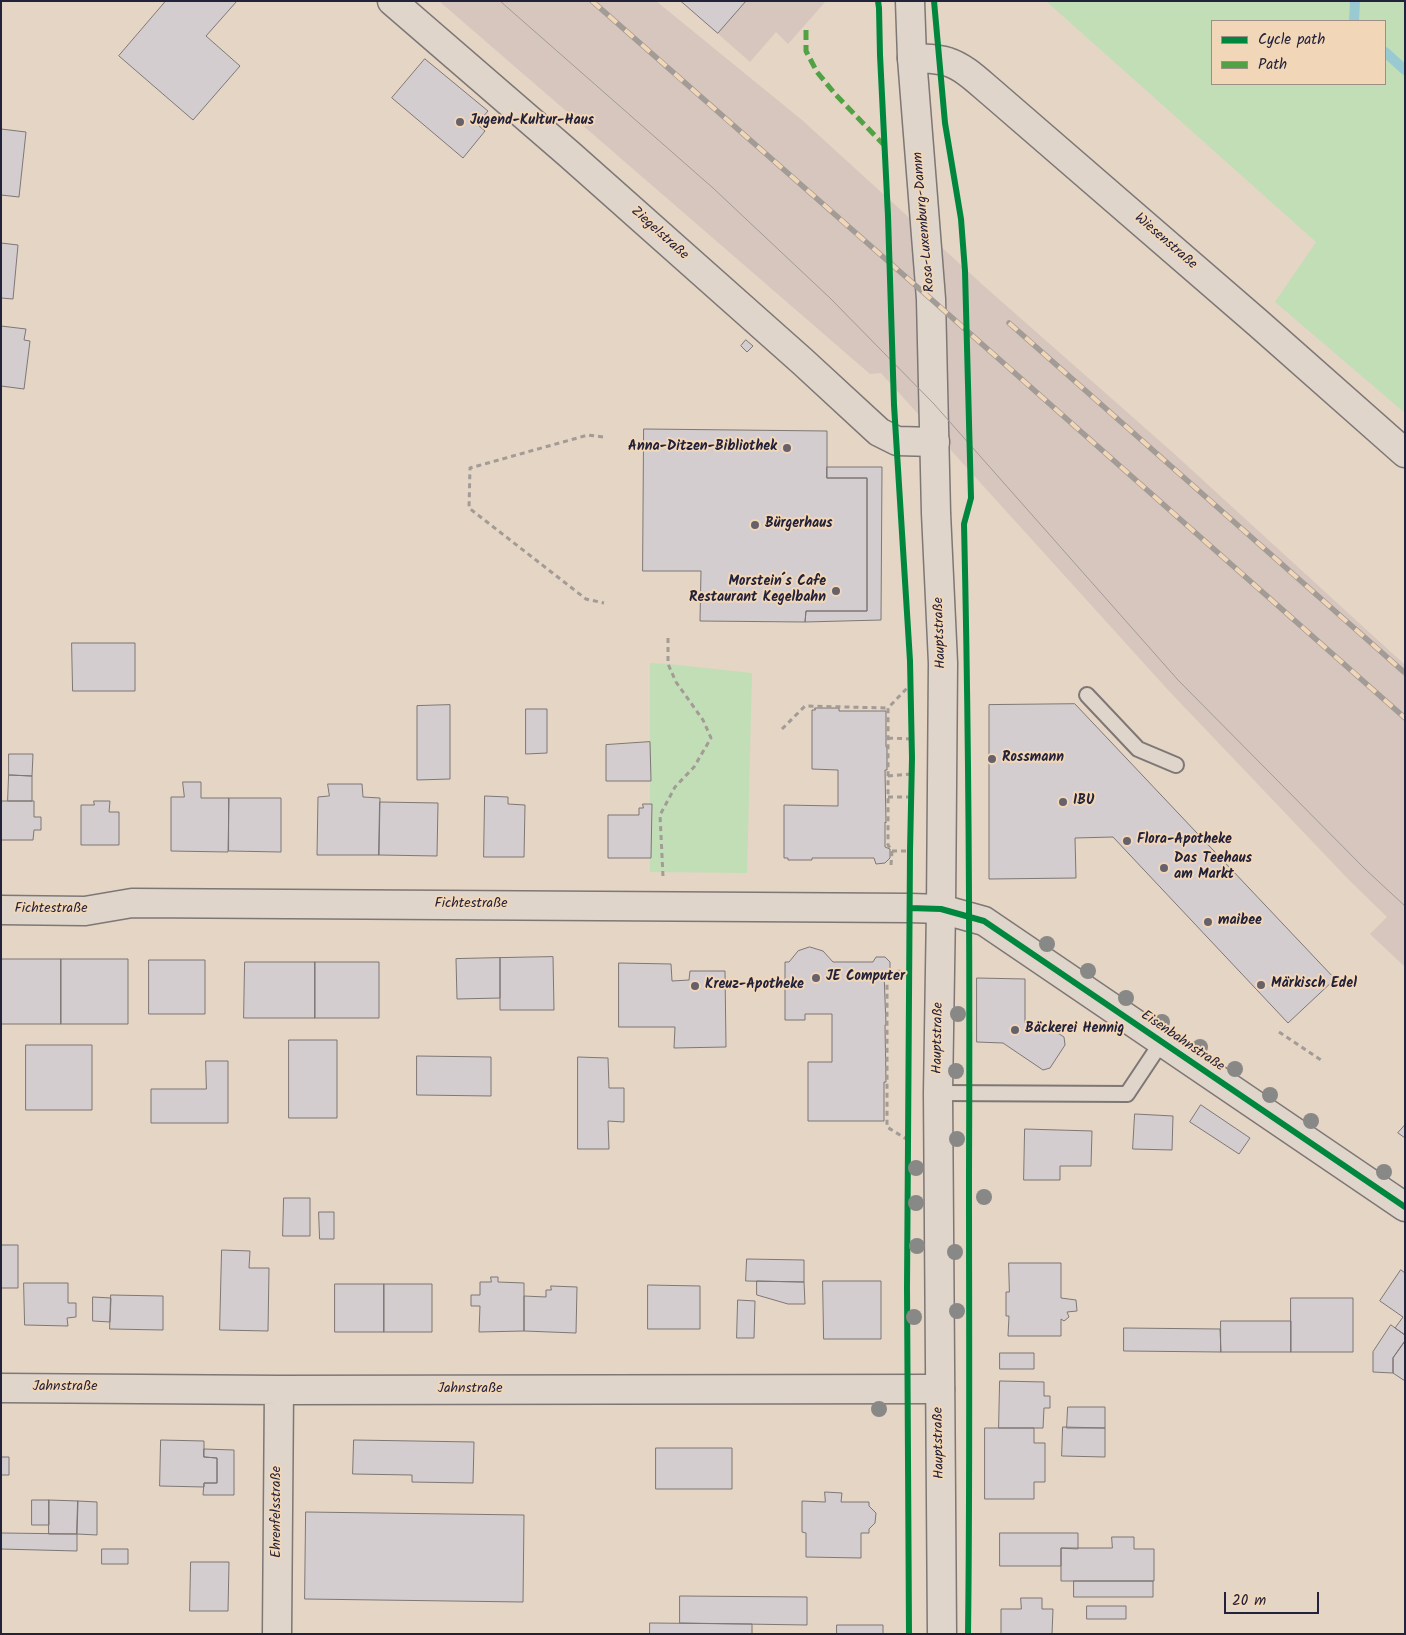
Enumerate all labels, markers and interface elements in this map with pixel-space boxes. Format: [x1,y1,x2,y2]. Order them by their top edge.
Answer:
legend [1211,20,1386,85]
text: Cycle path [1258,28,1325,52]
text: Path [1258,53,1287,77]
place label: Jugend-Kultur-Haus [470,114,594,130]
marker: Jugend-Kultur-Haus [454,116,466,128]
street label: Rosa-Luxemburg-Damm [910,151,940,293]
street label: Ziegelstraße [627,204,691,264]
street label: Wiesenstraße [1130,210,1200,274]
place label: Anna-Ditzen-Bibliothek [628,440,777,456]
marker: Anna-Ditzen-Bibliothek [781,442,793,454]
place label: Bürgerhaus [765,517,833,533]
marker: Bürgerhaus [749,519,761,531]
place label: Morstein´s Cafe Restaurant Kegelbahn [689,575,826,608]
marker: Morstein´s Cafe Restaurant Kegelbahn [830,585,842,597]
street label: Hauptstraße [931,597,951,669]
place label: Rossmann [1002,751,1064,767]
marker: Rossmann [986,753,998,765]
place label: IBU [1073,794,1094,810]
marker: IBU [1057,796,1069,808]
place label: Flora-Apotheke [1137,833,1232,849]
marker: Flora-Apotheke [1121,835,1133,847]
place label: Das Teehaus am Markt [1174,852,1252,884]
marker: Das Teehaus am Markt [1158,862,1170,874]
street label: Fichtestraße [434,897,508,913]
street label: Fichtestraße [14,902,88,918]
place label: maibee [1218,914,1262,930]
marker: maibee [1202,916,1214,928]
place label: JE Computer [826,970,905,986]
marker: JE Computer [810,972,822,984]
place label: Märkisch Edel [1271,977,1357,993]
place label: Kreuz-Apotheke [705,978,804,994]
marker: Märkisch Edel [1255,979,1267,991]
marker: Kreuz-Apotheke [689,980,701,992]
street label: Hauptstraße [930,1002,948,1074]
street label: Eisenbahnstraße [1137,1008,1227,1076]
place label: Bäckerei Hennig [1025,1022,1124,1038]
marker: Bäckerei Hennig [1009,1024,1021,1036]
street label: Jahnstraße [32,1380,98,1396]
street label: Jahnstraße [437,1382,503,1398]
street label: Hauptstraße [931,1407,949,1479]
street label: Ehrenfelsstraße [270,1466,286,1558]
scale bar [1226,1582,1321,1614]
text: 20 m [1232,1589,1266,1613]

